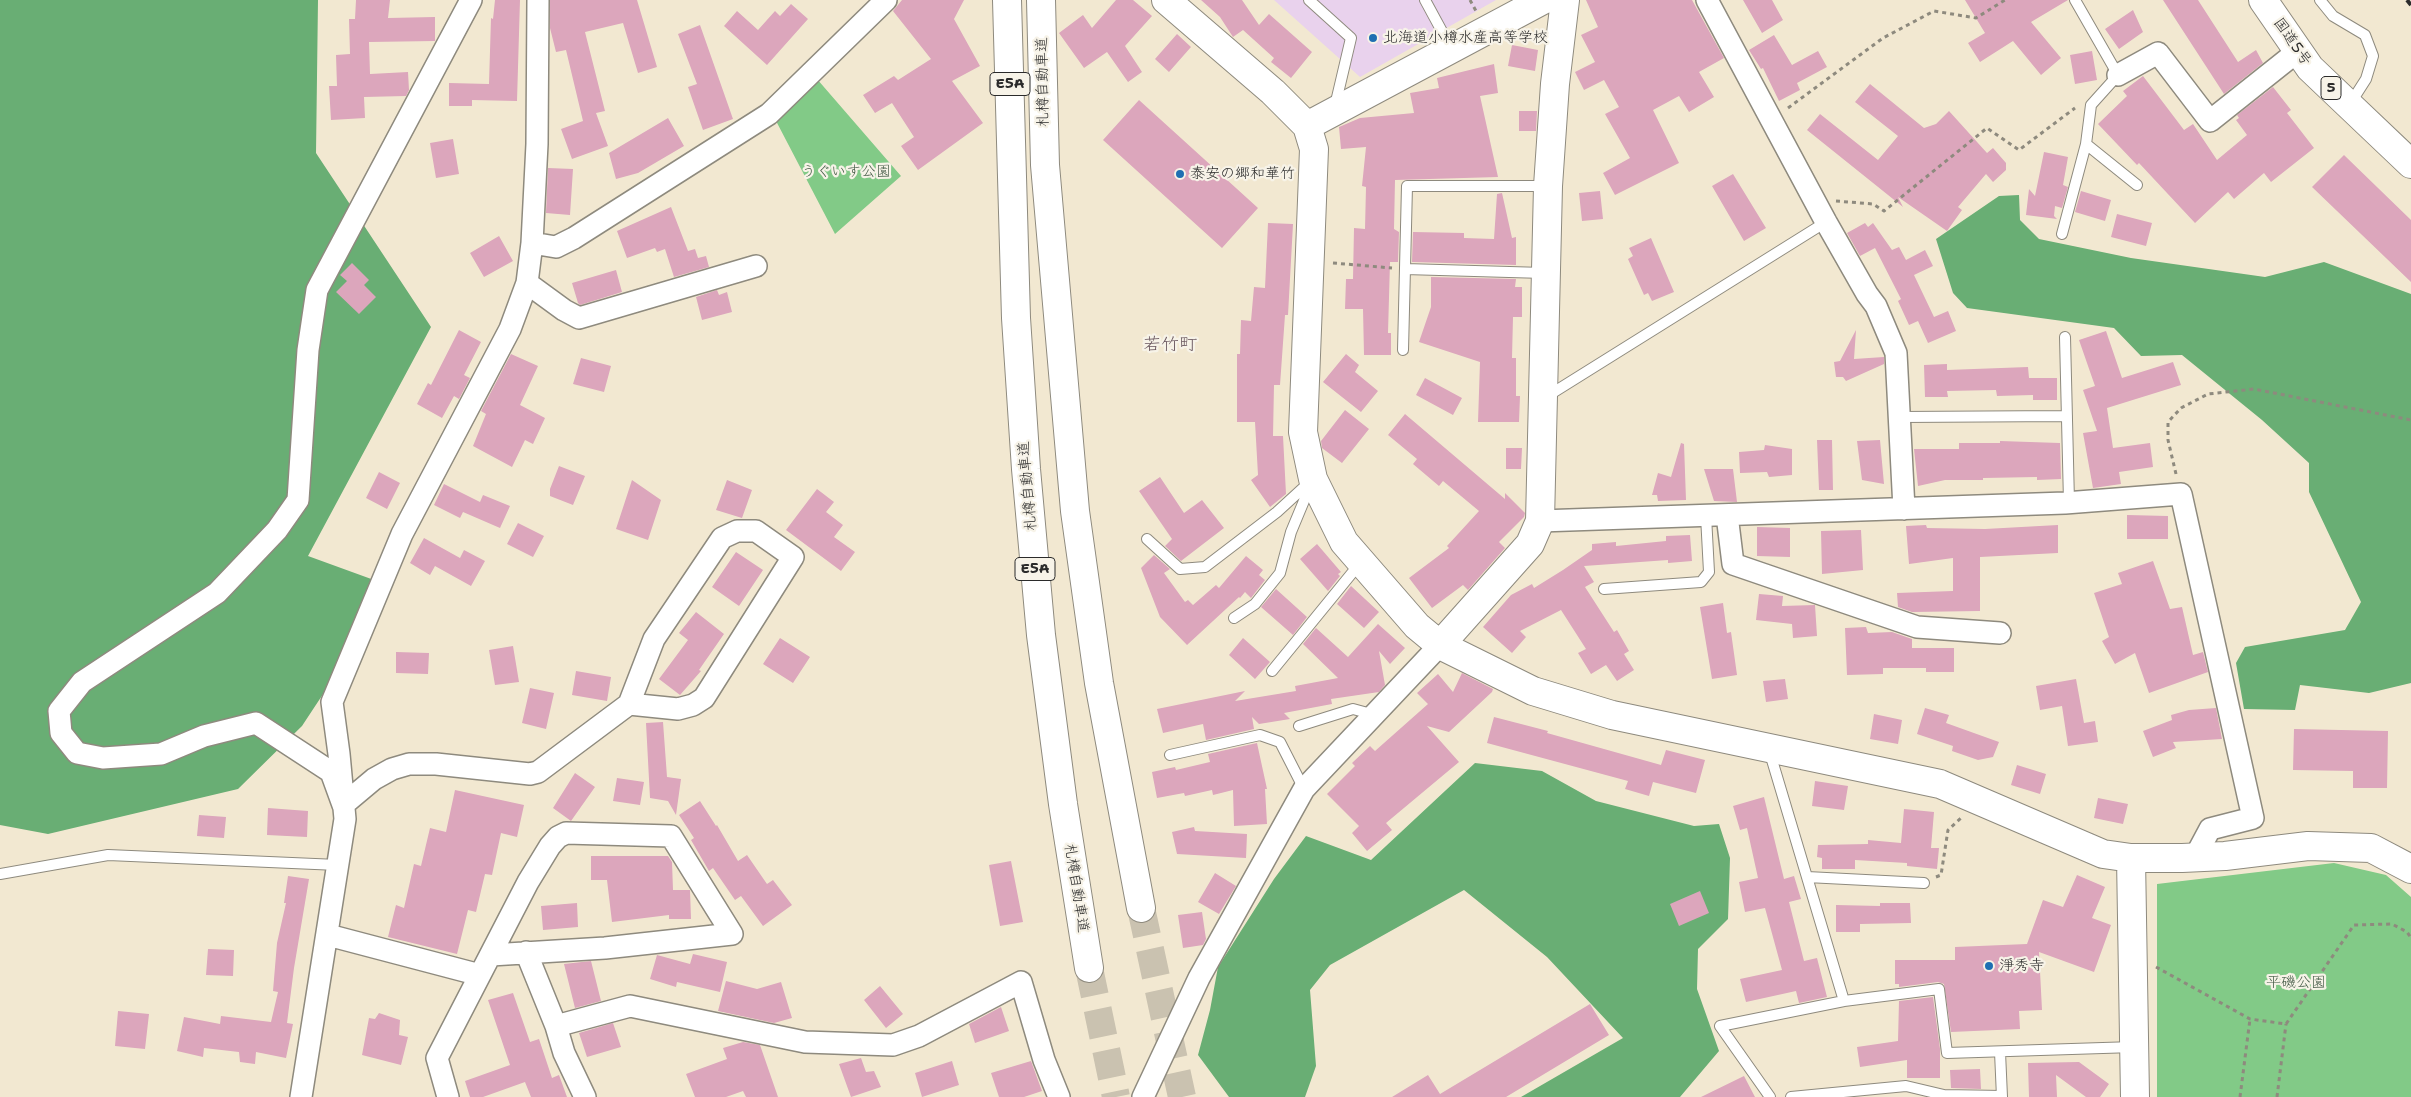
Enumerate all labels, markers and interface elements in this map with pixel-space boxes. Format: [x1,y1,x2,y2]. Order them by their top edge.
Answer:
street label: 国道5号 [2269,15,2315,69]
place label: 北海道小樽水産高等学校 [1383,29,1548,47]
marker: 北海道小樽水産高等学校 [1367,32,1379,44]
street label: 札樽自動車道 [1033,37,1053,127]
road number: E5A [990,72,1030,96]
road number: 5 [2321,76,2341,100]
park label: うぐいす公園 [801,163,891,181]
place label: 泰安の郷和華竹 [1190,165,1295,183]
marker: 泰安の郷和華竹 [1174,168,1186,180]
district label: 若竹町 [1143,334,1197,356]
street label: 札樽自動車道 [1015,440,1041,532]
road number: E5A [1015,558,1055,580]
street label: 札樽自動車道 [1060,842,1092,934]
place label: 淨秀寺 [1999,957,2044,975]
marker: 淨秀寺 [1983,960,1995,972]
park label: 平磯公園 [2266,974,2326,992]

